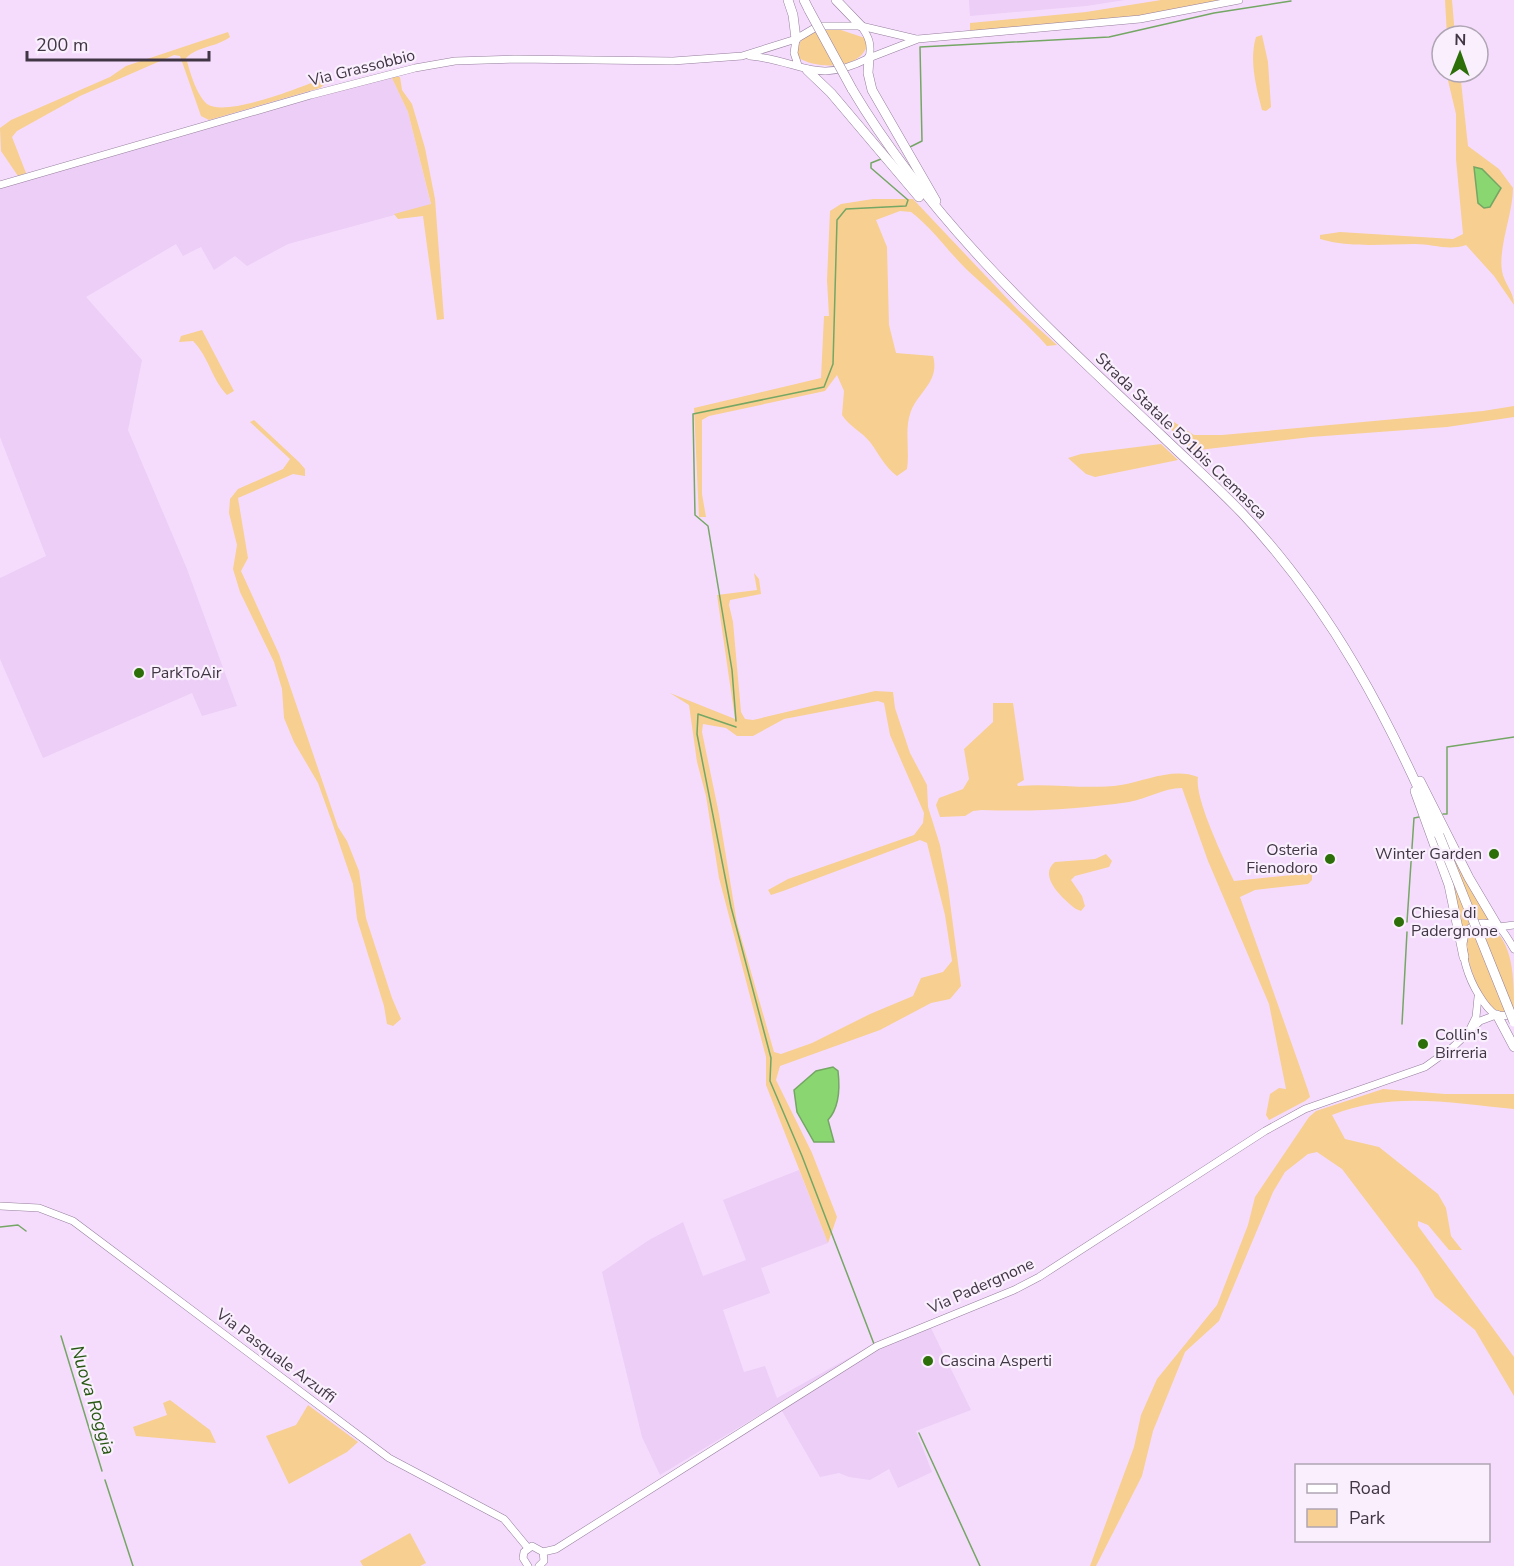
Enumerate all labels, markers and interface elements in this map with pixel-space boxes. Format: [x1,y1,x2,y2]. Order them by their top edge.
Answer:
scale bar [27,24,208,62]
north arrow [1430,24,1490,84]
text: N [1454,29,1466,51]
text: 200 m [36,33,88,57]
street label: Via Grassobbio [306,44,417,92]
street label: Strada Statale 591bis Cremasca [1090,348,1272,524]
place label: ParkToAir [151,662,222,684]
marker: ParkToAir [132,666,146,680]
place label: Osteria Fienodoro [1246,839,1318,879]
place label: Winter Garden [1375,843,1482,865]
marker: Winter Garden [1487,847,1501,861]
marker: Osteria Fienodoro [1323,852,1337,866]
place label: Chiesa di Padergnone [1411,902,1498,942]
marker: Chiesa di Padergnone [1392,915,1406,929]
place label: Collin's Birreria [1435,1024,1488,1064]
marker: Collin's Birreria [1416,1037,1430,1051]
street label: Via Padergnone [924,1253,1038,1320]
street label: Via Pasquale Arzuffi [211,1303,341,1408]
water label: Nuova Roggia [65,1342,121,1458]
place label: Cascina Asperti [940,1350,1052,1372]
marker: Cascina Asperti [921,1354,935,1368]
legend [1295,1464,1490,1542]
text: Road [1349,1476,1391,1500]
text: Park [1349,1506,1386,1530]

